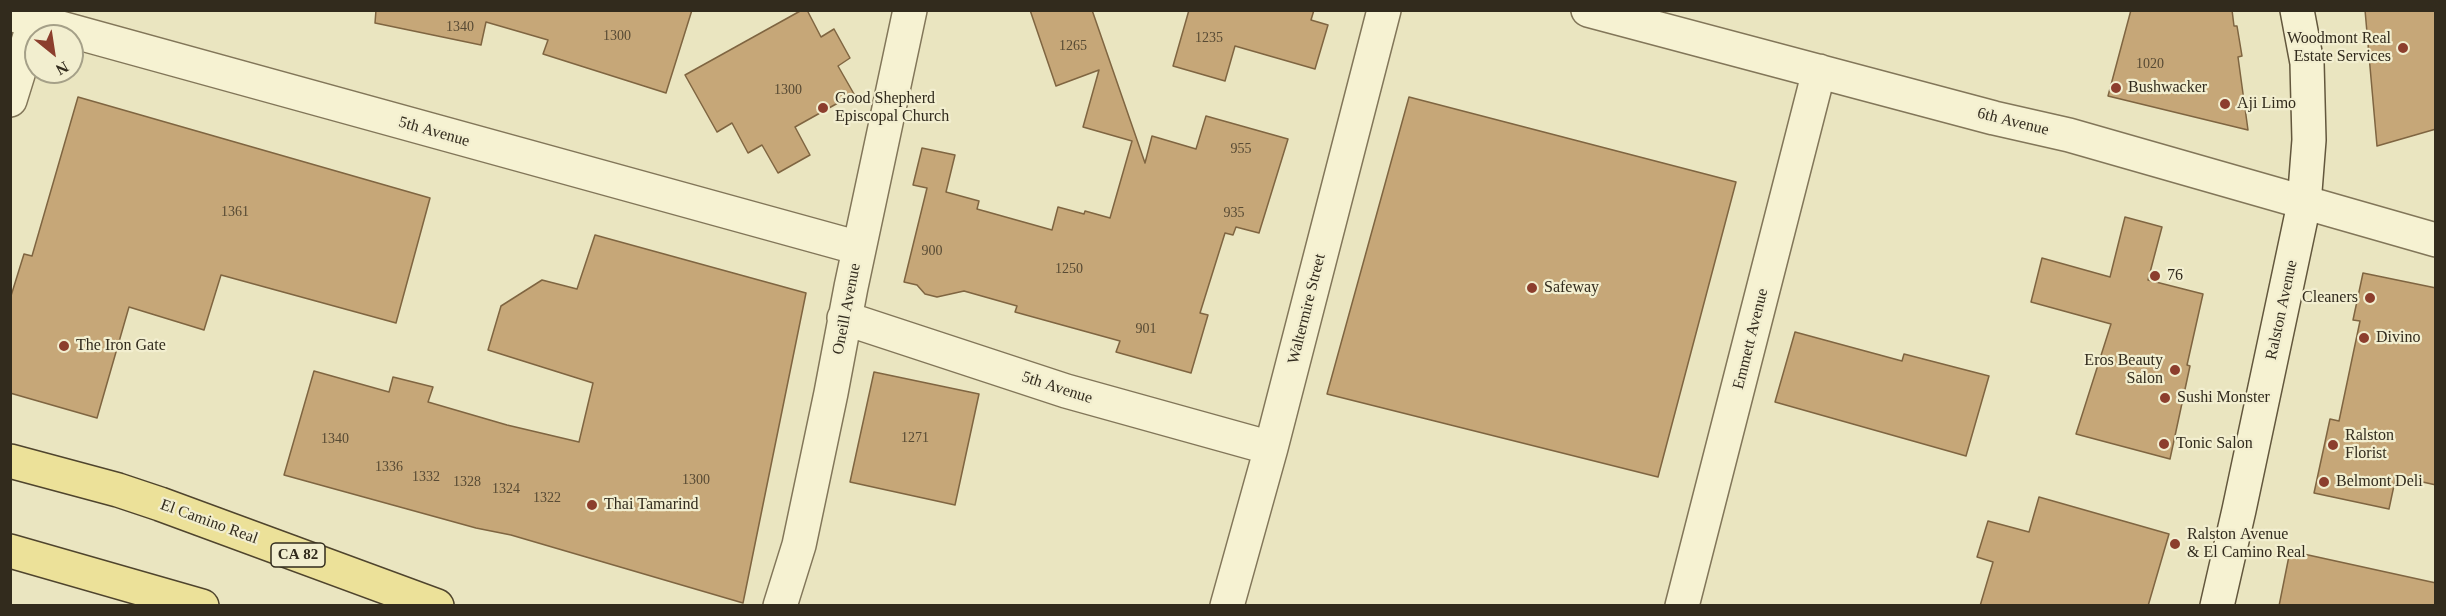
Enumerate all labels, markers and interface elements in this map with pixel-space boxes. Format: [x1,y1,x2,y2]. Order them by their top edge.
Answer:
house number: 1340 [446,19,474,35]
north arrow [24,24,84,84]
house number: 1300 [603,28,631,44]
place label: Woodmont Real Estate Services [2287,29,2391,67]
house number: 1235 [1195,30,1223,46]
house number: 1265 [1059,38,1087,54]
marker: Woodmont Real Estate Services [2396,41,2410,55]
house number: 1020 [2136,56,2164,72]
text: N [53,58,72,79]
place label: Bushwacker [2128,78,2207,98]
marker: Bushwacker [2109,81,2123,95]
house number: 1300 [774,82,802,98]
place label: Good Shepherd Episcopal Church [835,89,949,127]
place label: Aji Limo [2237,94,2296,114]
marker: Aji Limo [2218,97,2232,111]
marker: Good Shepherd Episcopal Church [816,101,830,115]
street label: 6th Avenue [1975,104,2051,140]
street label: 5th Avenue [396,113,472,151]
house number: 955 [1230,141,1252,157]
house number: 1361 [221,204,249,220]
house number: 935 [1224,205,1244,221]
house number: 900 [922,243,942,259]
street label: Waltermire Street [1284,252,1330,366]
street label: Ralston Avenue [2262,258,2302,362]
house number: 1250 [1055,261,1083,277]
street label: Oneill Avenue [829,262,865,356]
place label: 76 [2167,266,2183,286]
marker: 76 [2148,269,2162,283]
place label: Safeway [1544,278,1599,298]
marker: Safeway [1525,281,1539,295]
street label: Emmett Avenue [1729,287,1773,391]
place label: Cleaners [2302,288,2358,308]
marker: Cleaners [2363,291,2377,305]
house number: 901 [1136,321,1156,337]
place label: Divino [2376,328,2420,348]
marker: Divino [2357,331,2371,345]
place label: The Iron Gate [76,336,166,356]
marker: The Iron Gate [57,339,71,353]
place label: Eros Beauty Salon [2084,351,2163,389]
marker: Eros Beauty Salon [2168,363,2182,377]
street label: 5th Avenue [1019,368,1095,408]
place label: Sushi Monster [2177,388,2270,408]
marker: Sushi Monster [2158,391,2172,405]
place label: Ralston Florist [2345,426,2394,464]
house number: 1271 [901,430,929,446]
house number: 1340 [321,431,349,447]
place label: Tonic Salon [2176,434,2253,454]
marker: Tonic Salon [2157,437,2171,451]
marker: Ralston Florist [2326,438,2340,452]
house number: 1336 [375,459,403,475]
house number: 1332 [412,469,440,485]
house number: 1300 [682,472,710,488]
place label: Belmont Deli [2336,472,2423,492]
house number: 1328 [453,474,481,490]
marker: Belmont Deli [2317,475,2331,489]
house number: 1324 [492,481,520,497]
house number: 1322 [533,490,561,506]
place label: Thai Tamarind [604,495,698,515]
street label: El Camino Real [158,496,260,548]
marker: Thai Tamarind [585,498,599,512]
place label: Ralston Avenue & El Camino Real [2187,525,2306,563]
marker: Ralston Avenue & El Camino Real [2168,537,2182,551]
road number: CA 82 [271,543,325,567]

